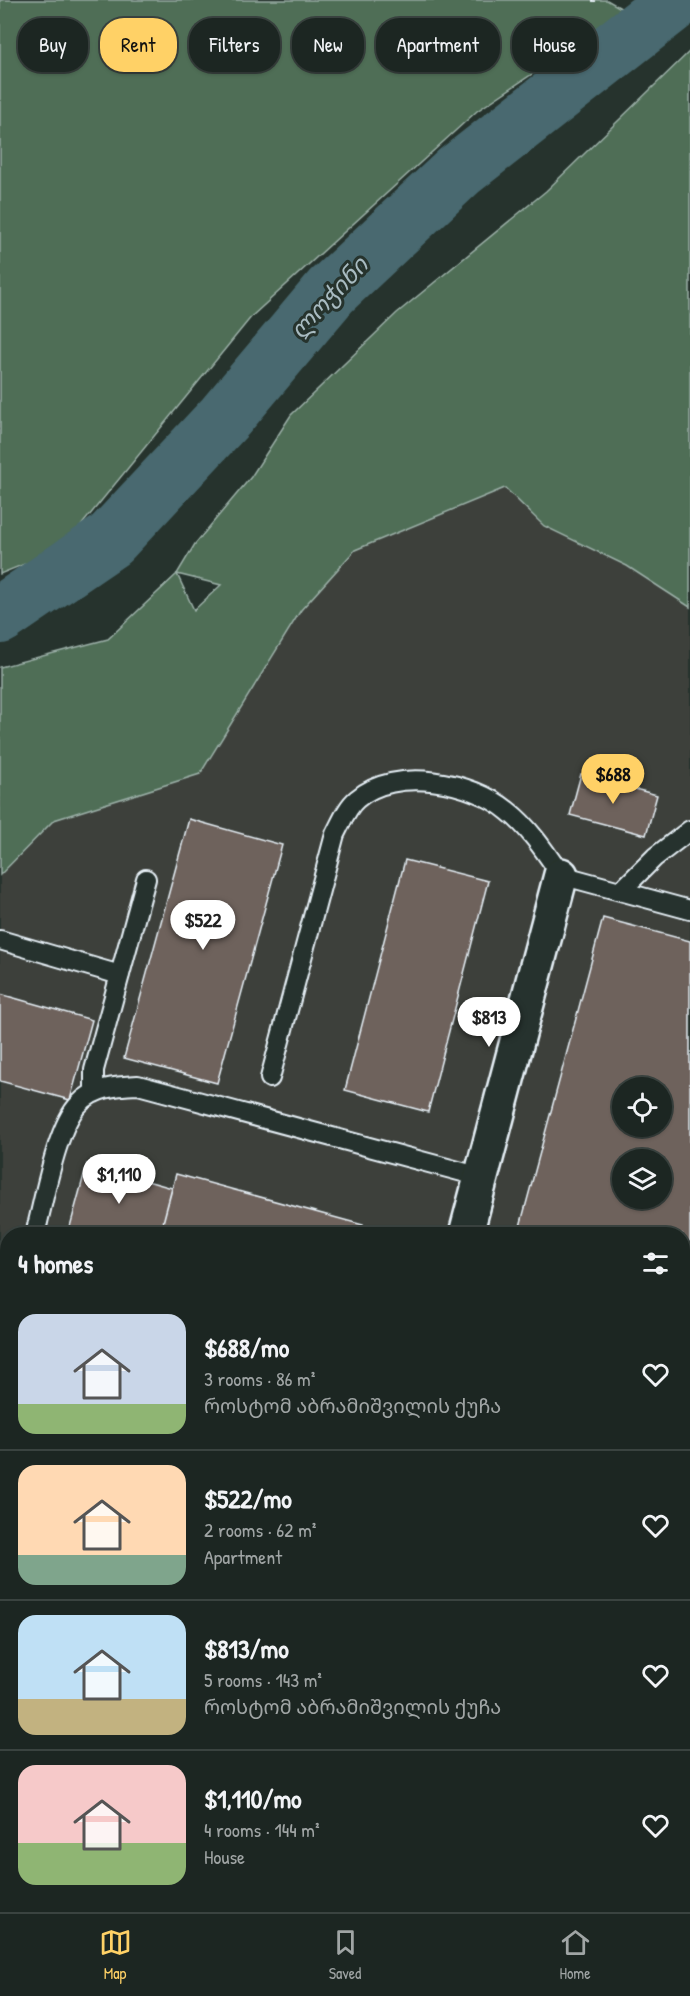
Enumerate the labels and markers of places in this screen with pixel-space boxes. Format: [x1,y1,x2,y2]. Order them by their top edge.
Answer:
pin: $688 [577,754,649,805]
pin: $522 [167,900,239,951]
pin: $813 [453,997,525,1048]
pin: $1,110 [70,1154,168,1205]

